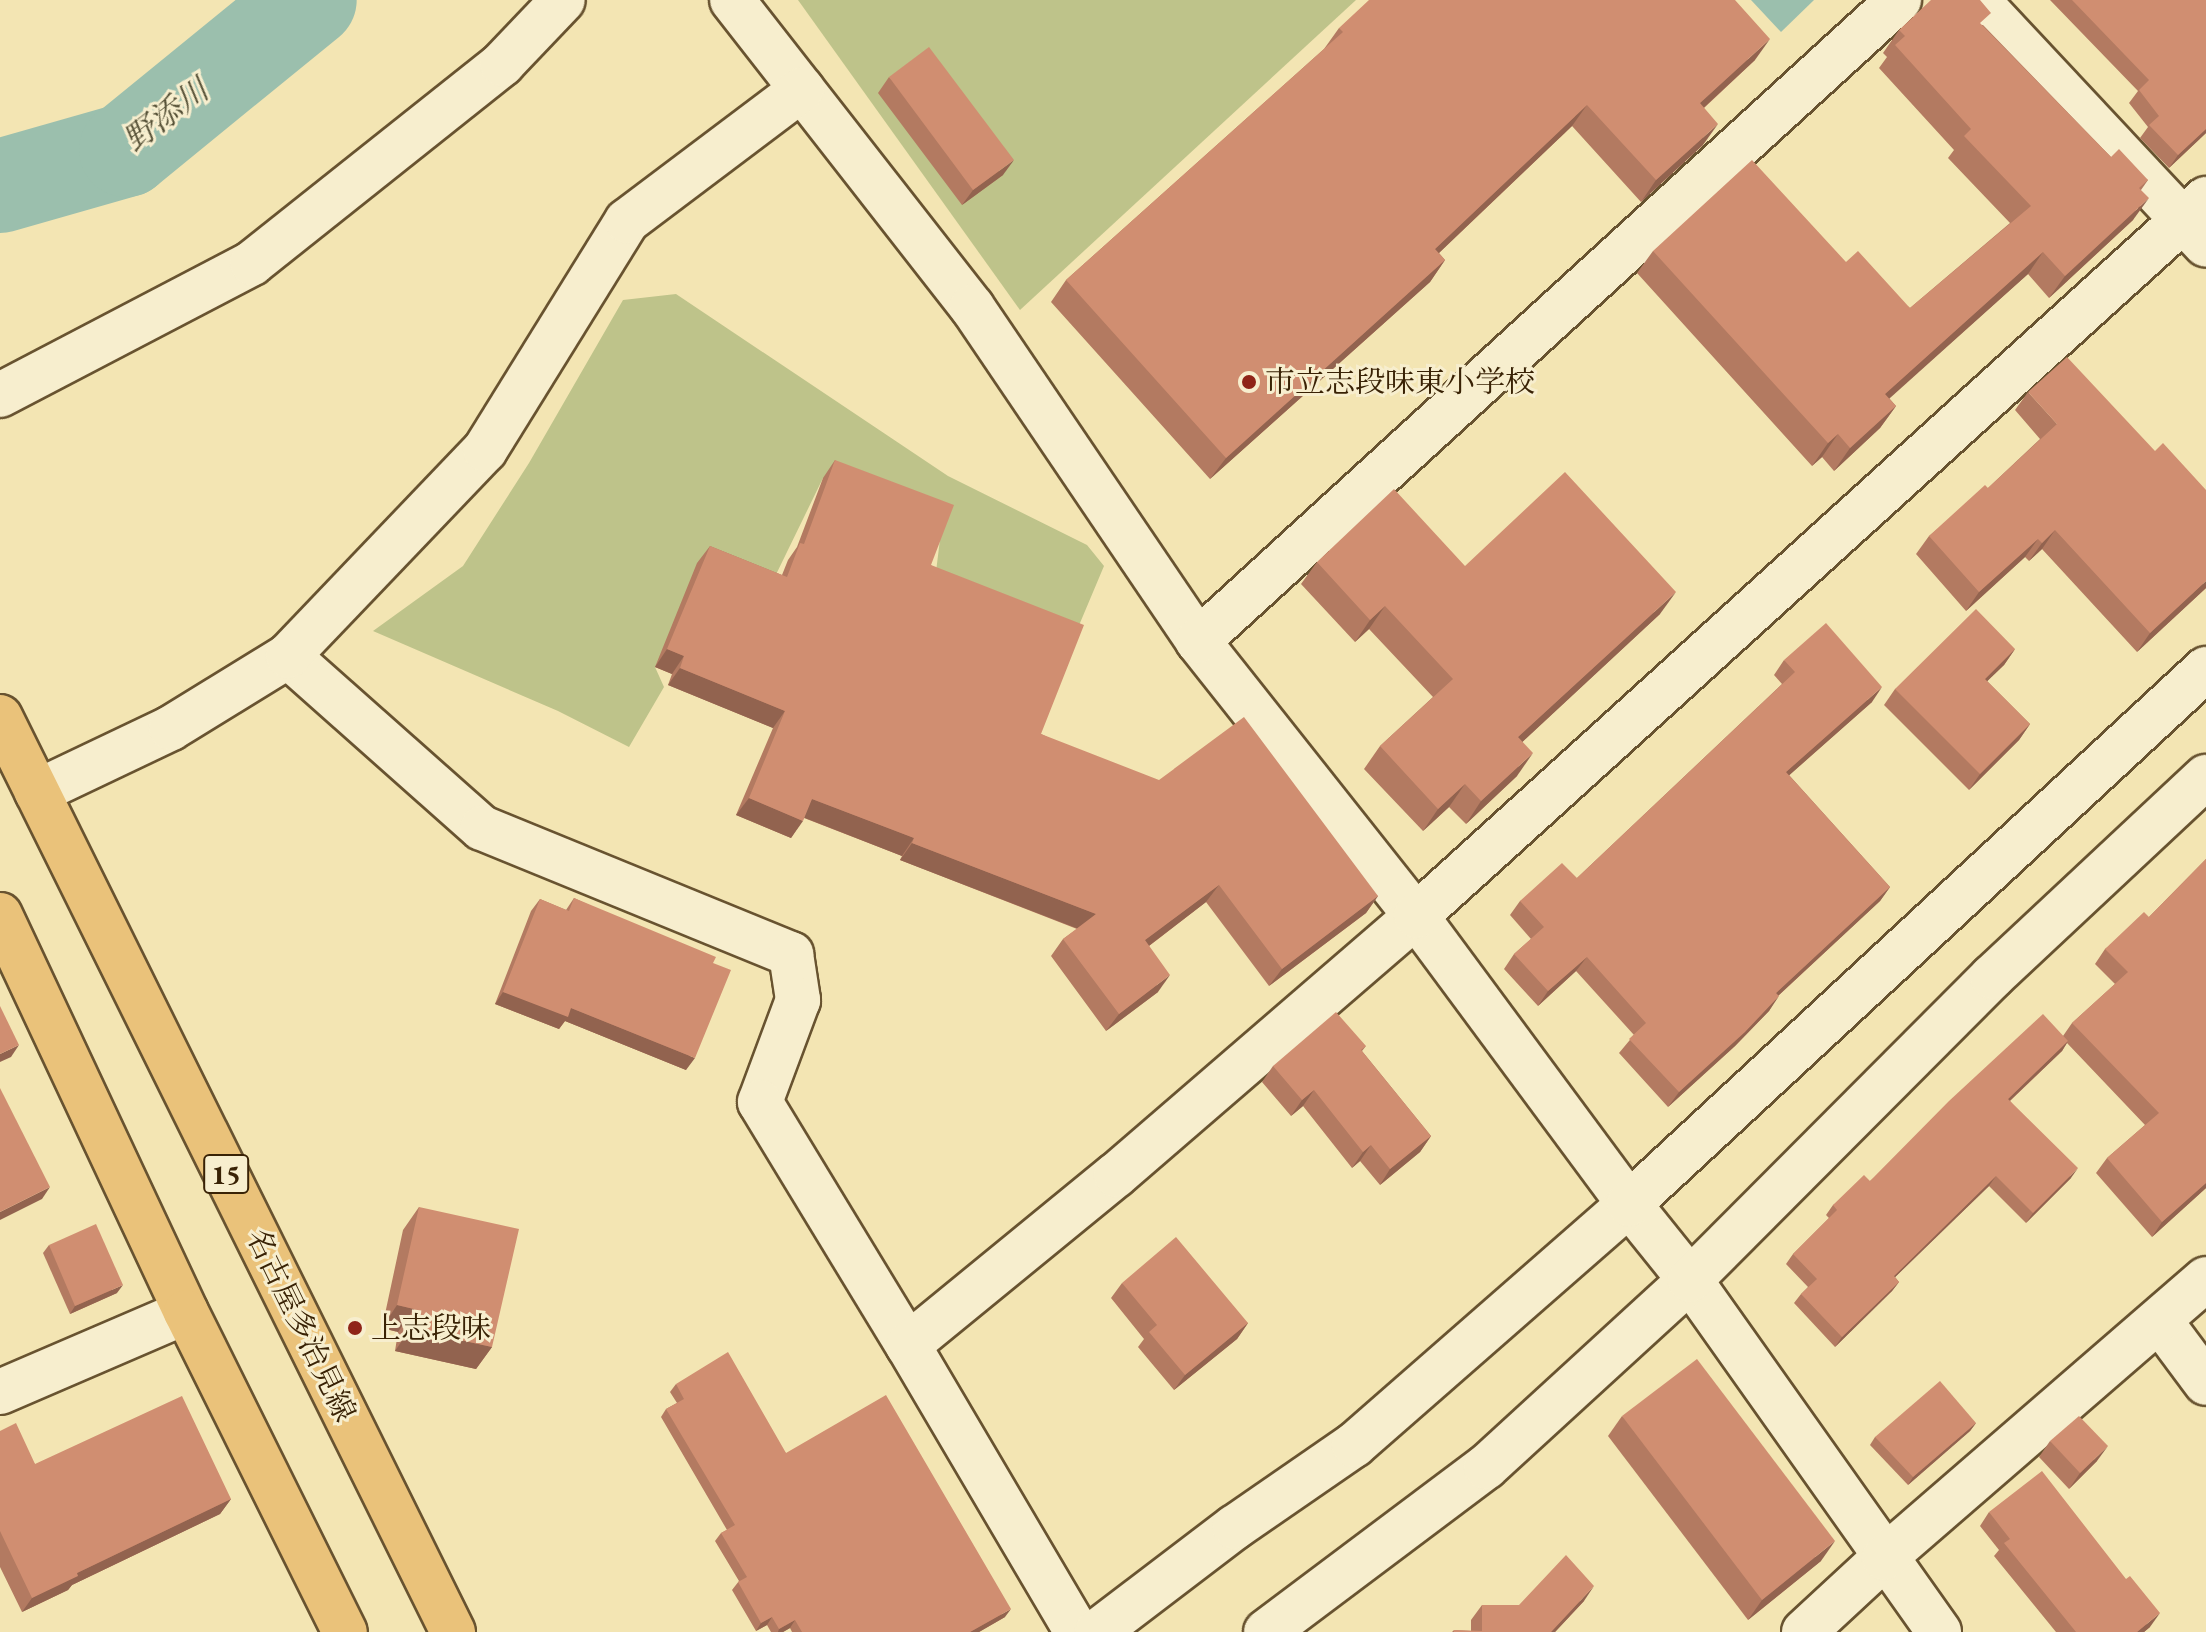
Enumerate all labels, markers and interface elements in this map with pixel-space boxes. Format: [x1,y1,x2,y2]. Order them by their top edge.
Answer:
water label: 野添川 [116,71,216,159]
place label: 市立志段味東小学校 [1265,364,1535,400]
marker: 市立志段味東小学校 [1240,373,1258,391]
road number: 15 [202,1150,250,1198]
street label: 名古屋多治見線 [239,1223,363,1427]
place label: 上志段味 [371,1310,491,1346]
marker: 上志段味 [346,1319,364,1337]

